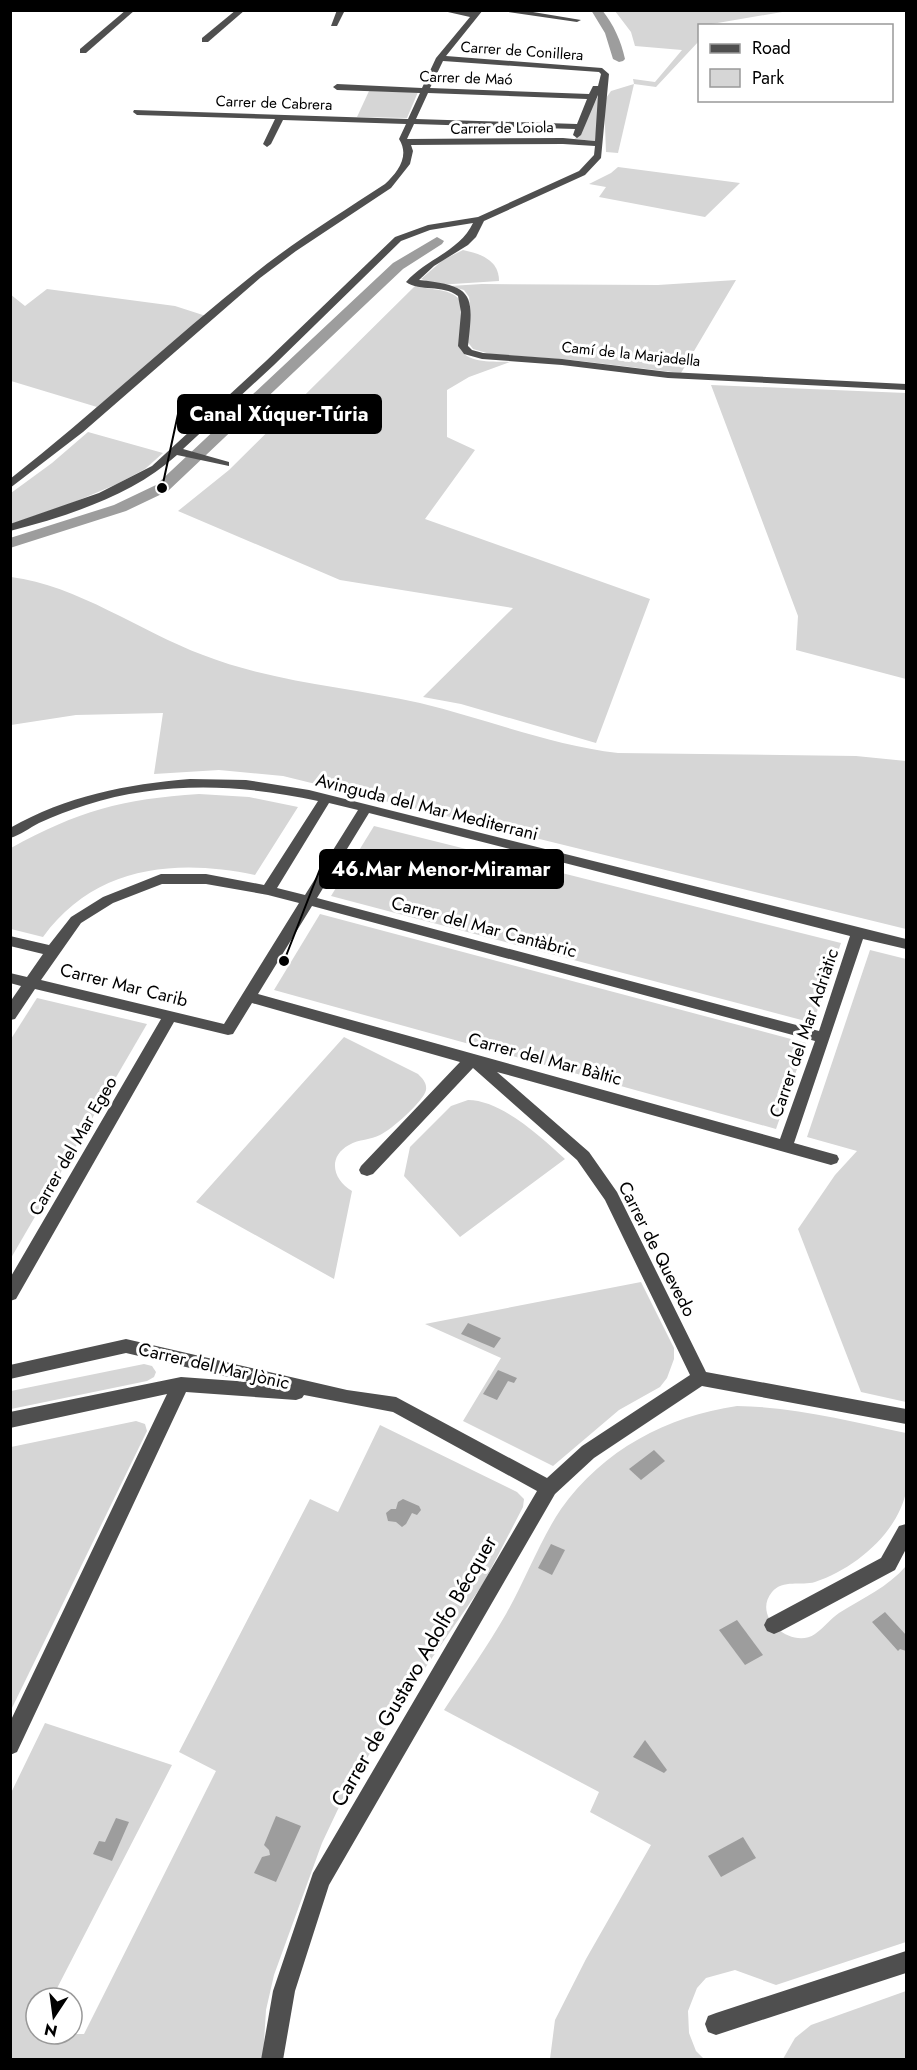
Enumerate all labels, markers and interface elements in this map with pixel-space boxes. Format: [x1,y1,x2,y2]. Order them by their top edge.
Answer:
legend [698,24,893,102]
text: Road [752,35,791,61]
street label: Carrer de Conillera [460,36,584,66]
street label: Carrer de Maó [419,65,513,91]
text: Park [752,65,784,91]
street label: Carrer de Cabrera [215,90,333,116]
street label: Carrer de Loiola [450,116,554,140]
street label: Camí de la Marjadella [561,336,701,372]
callout: Canal Xúquer-Túria [178,395,381,433]
text: Canal Xúquer-Túria [190,400,368,429]
street label: Avinguda del Mar Mediterrani [313,767,541,847]
callout: 46.Mar Menor-Miramar [320,850,563,888]
text: 46.Mar Menor-Miramar [331,855,552,884]
street label: Carrer del Mar Cantàbric [388,890,580,964]
street label: Carrer del Mar Adriàtic [763,945,845,1121]
street label: Carrer Mar Carib [57,957,191,1013]
street label: Carrer del Mar Bàltic [465,1026,625,1092]
street label: Carrer del Mar Egeo [22,1071,124,1221]
street label: Carrer de Quevedo [612,1177,702,1321]
street label: Carrer del Mar Jònic [136,1336,292,1396]
street label: Carrer de Gustavo Adolfo Bécquer [324,1529,505,1812]
north arrow [24,1986,84,2046]
text: N [42,2017,60,2043]

